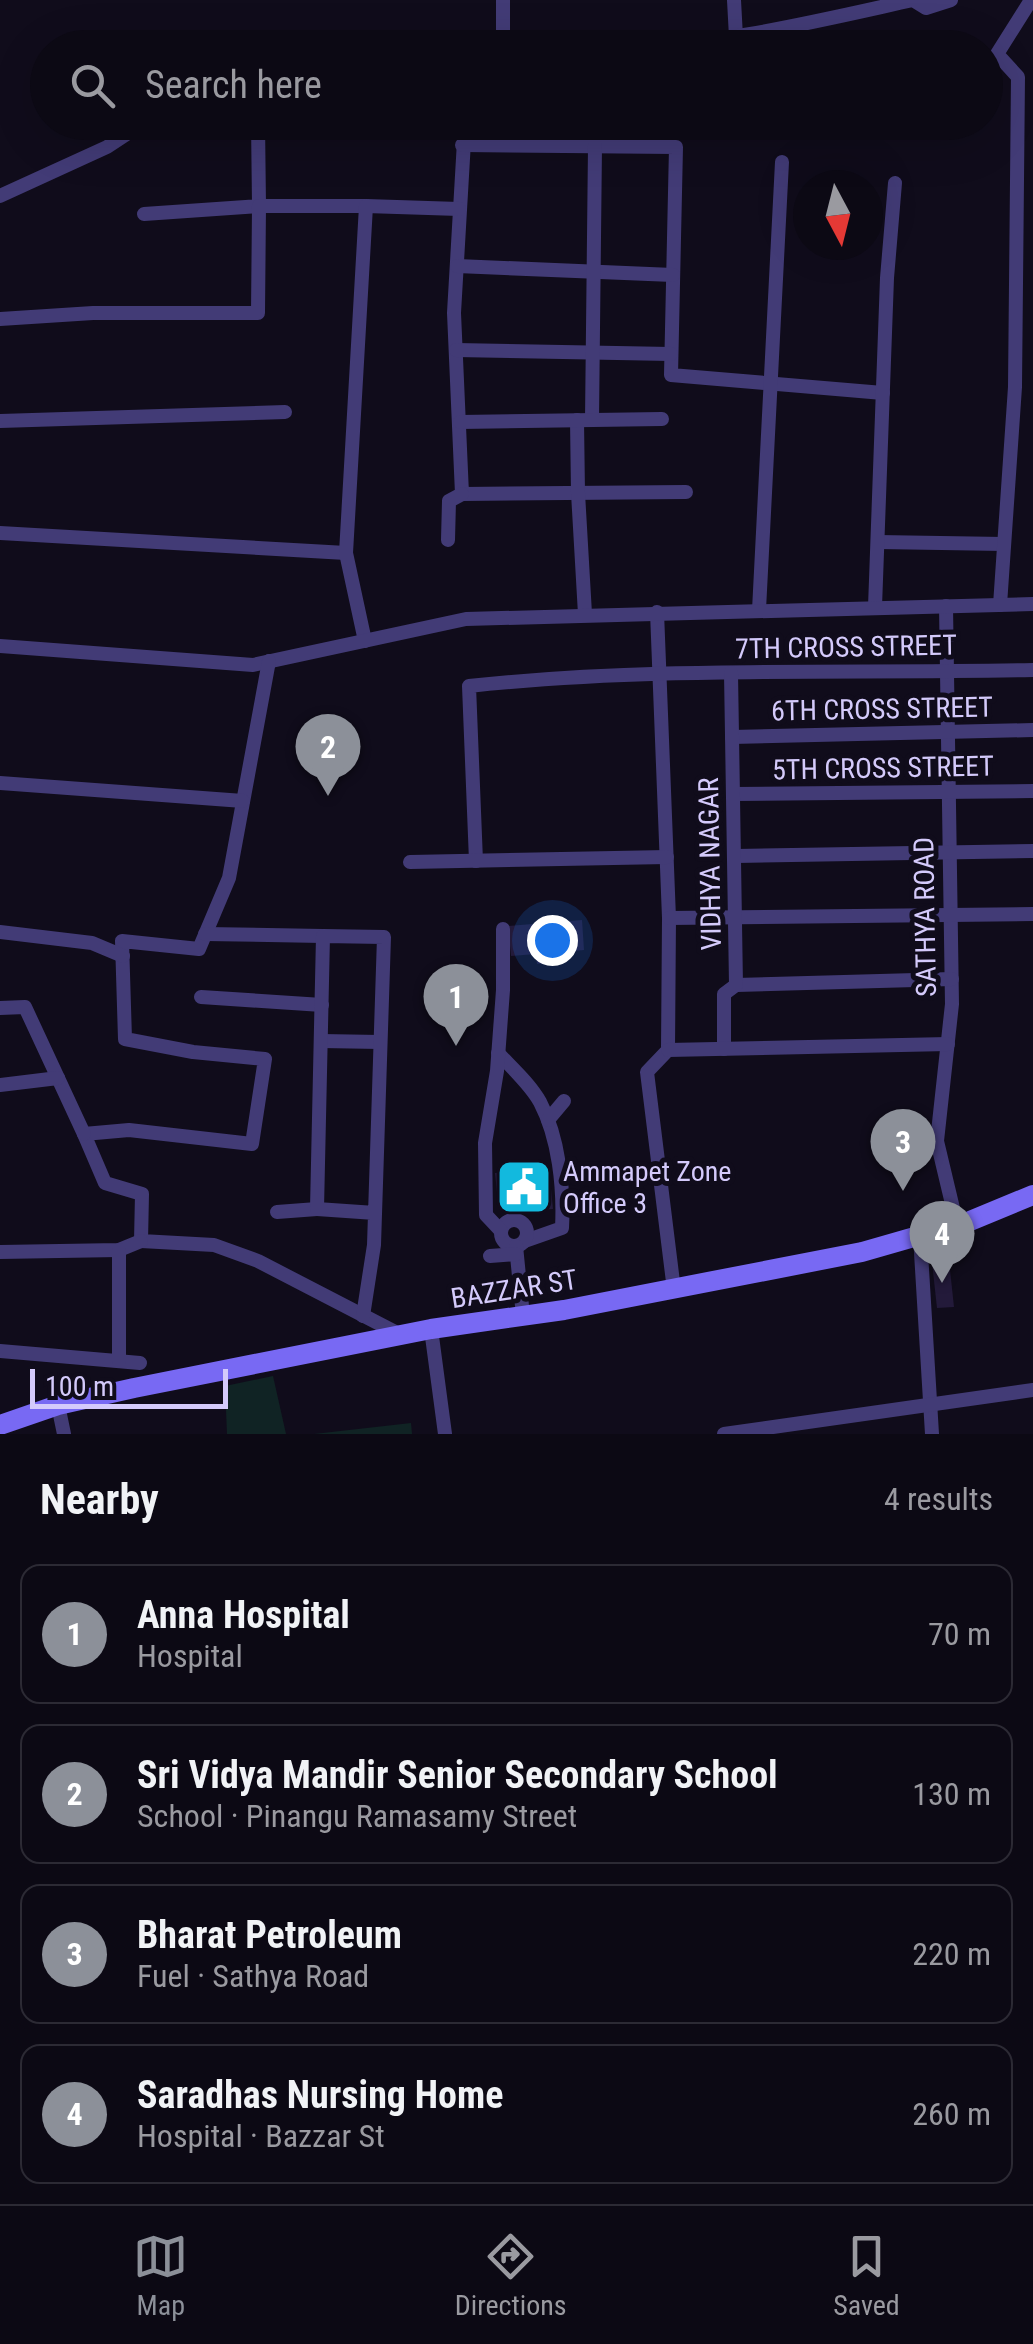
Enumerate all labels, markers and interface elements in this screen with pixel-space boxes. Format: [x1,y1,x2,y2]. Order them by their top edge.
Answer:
search box [30,30,1003,140]
icon: search [65,58,120,113]
text: Search here [145,63,322,107]
north arrow [793,170,883,260]
street label: 7TH CROSS STREET [735,629,957,665]
street label: 6TH CROSS STREET [771,691,993,727]
pin: 2 [296,714,360,796]
street label: 5TH CROSS STREET [772,750,994,786]
street label: VIDHYA NAGAR [692,777,728,951]
street label: SATHYA ROAD [907,837,943,997]
your location [527,915,578,966]
pin: 1 [424,964,488,1046]
pin: 3 [870,1108,936,1191]
place label: Ammapet Zone Office 3 [563,1155,731,1220]
public building icon: Ammapet Zone Office 3 [494,1157,554,1217]
pin: 4 [910,1200,974,1283]
street label: BAZZAR ST [448,1263,580,1315]
scale bar [30,1364,228,1408]
text: 100 m [45,1370,114,1403]
text: Nearby [40,1475,159,1524]
text: 4 results [884,1480,993,1518]
text: Anna Hospital [137,1593,350,1637]
text: 1 [66,1615,83,1653]
text: 70 m [928,1615,991,1653]
text: Hospital [137,1637,243,1675]
text: Sri Vidya Mandir Senior Secondary School [137,1753,778,1797]
text: 2 [66,1775,83,1813]
text: 130 m [912,1775,991,1813]
text: School · Pinangu Ramasamy Street [137,1797,577,1835]
text: Bharat Petroleum [137,1913,402,1957]
text: 3 [66,1935,83,1973]
text: 220 m [912,1935,991,1973]
text: Fuel · Sathya Road [137,1957,369,1995]
text: Saradhas Nursing Home [137,2073,503,2117]
text: 4 [66,2095,83,2133]
text: 260 m [912,2095,991,2133]
text: Hospital · Bazzar St [137,2117,385,2155]
tab: Map [133,2229,188,2322]
tab: Directions [455,2229,567,2322]
tab: Saved [833,2229,900,2322]

